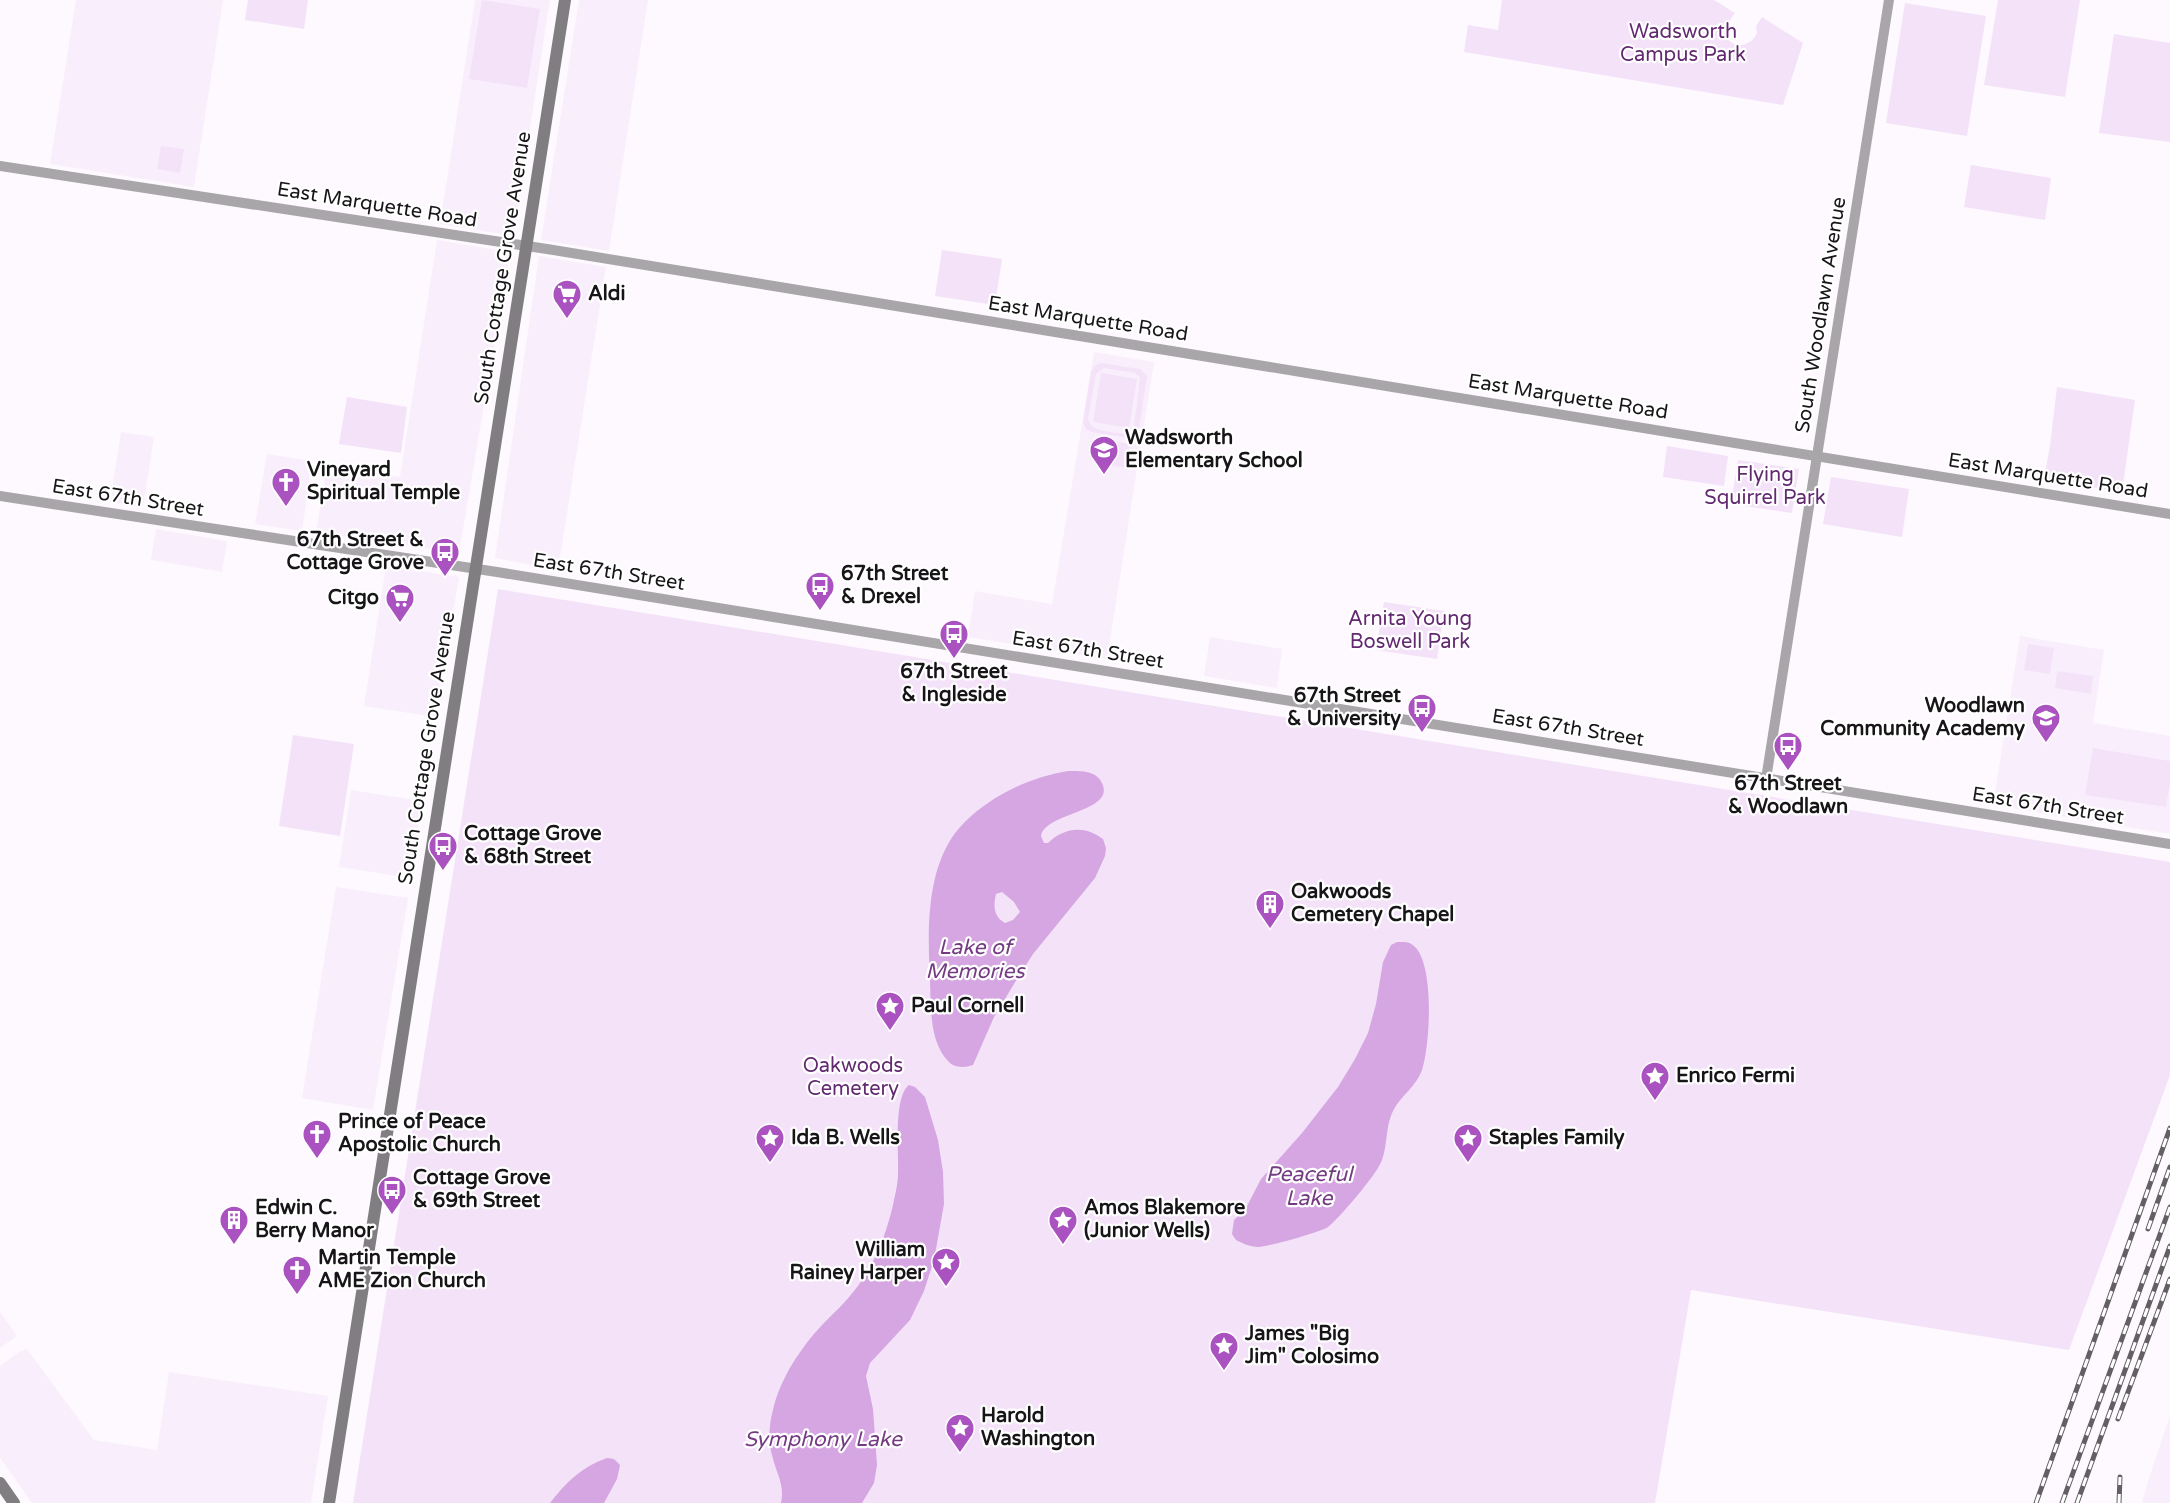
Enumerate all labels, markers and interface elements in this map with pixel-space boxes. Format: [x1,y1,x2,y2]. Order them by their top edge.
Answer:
park label: Wadsworth Campus Park [1620,20,1746,67]
street label: South Cottage Grove Avenue [470,130,536,406]
street label: East Marquette Road [275,177,479,233]
street label: South Woodlawn Avenue [1790,195,1852,435]
supermarket icon: Aldi [551,278,583,320]
place label: Aldi [588,282,625,306]
street label: East Marquette Road [986,291,1190,347]
street label: East Marquette Road [1466,369,1670,425]
place label: Wadsworth Elementary School [1125,426,1303,473]
school or university icon: Wadsworth Elementary School [1088,434,1120,476]
street label: East Marquette Road [1946,448,2150,504]
place label: Vineyard Spiritual Temple [307,458,460,505]
park label: Flying Squirrel Park [1704,463,1826,510]
church icon: Vineyard Spiritual Temple [270,466,302,508]
street label: East 67th Street [50,474,206,522]
place label: 67th Street & Cottage Grove [286,528,424,575]
bus stop icon: 67th Street & Cottage Grove [429,536,461,578]
street label: East 67th Street [531,548,687,596]
place label: 67th Street & Drexel [841,562,949,609]
bus stop icon: 67th Street & Drexel [804,570,836,612]
supermarket icon: Citgo [384,582,416,624]
place label: Citgo [328,586,379,610]
park label: Arnita Young Boswell Park [1348,607,1472,654]
street label: South Cottage Grove Avenue [394,610,460,886]
bus stop icon: 67th Street & Ingleside [938,618,970,660]
street label: East 67th Street [1010,626,1166,674]
place label: 67th Street & Ingleside [900,660,1008,707]
place label: 67th Street & University [1287,684,1401,731]
bus stop icon: 67th Street & University [1406,692,1438,734]
place label: Woodlawn Community Academy [1820,694,2025,741]
school or university icon: Woodlawn Community Academy [2030,702,2062,744]
street label: East 67th Street [1490,704,1646,752]
bus stop icon: 67th Street & Woodlawn [1772,730,1804,772]
place label: 67th Street & Woodlawn [1728,772,1848,819]
street label: East 67th Street [1970,782,2126,830]
place label: Cottage Grove & 68th Street [464,822,602,869]
bus stop icon: Cottage Grove & 68th Street [427,830,459,872]
place label: Oakwoods Cemetery Chapel [1291,880,1454,927]
building icon: Oakwoods Cemetery Chapel [1254,888,1286,930]
water label: Lake of Memories [925,935,1026,984]
place icon: Paul Cornell [874,990,906,1032]
place label: Paul Cornell [911,994,1024,1018]
park label: Oakwoods Cemetery [803,1054,903,1101]
place icon: Enrico Fermi [1639,1060,1671,1102]
place label: Enrico Fermi [1676,1064,1795,1088]
place label: Prince of Peace Apostolic Church [338,1110,501,1157]
church icon: Prince of Peace Apostolic Church [301,1118,333,1160]
place icon: Ida B. Wells [754,1122,786,1164]
place icon: Staples Family [1452,1122,1484,1164]
place label: Ida B. Wells [791,1126,900,1150]
place label: Staples Family [1489,1126,1625,1150]
water label: Peaceful Lake [1266,1162,1355,1211]
place label: Cottage Grove & 69th Street [413,1166,551,1213]
bus stop icon: Cottage Grove & 69th Street [376,1174,408,1216]
place label: Edwin C. Berry Manor [255,1196,374,1243]
place label: Amos Blakemore (Junior Wells) [1084,1196,1245,1243]
building icon: Edwin C. Berry Manor [218,1204,250,1246]
place icon: Amos Blakemore (Junior Wells) [1047,1204,1079,1246]
place label: William Rainey Harper [790,1238,925,1285]
place label: Martin Temple AME Zion Church [318,1246,486,1293]
place icon: William Rainey Harper [930,1246,962,1288]
church icon: Martin Temple AME Zion Church [281,1254,313,1296]
place label: James "Big Jim" Colosimo [1244,1322,1379,1369]
place icon: James "Big Jim" Colosimo [1208,1330,1240,1372]
place label: Harold Washington [981,1404,1095,1451]
place icon: Harold Washington [944,1412,976,1454]
water label: Symphony Lake [744,1427,903,1452]

